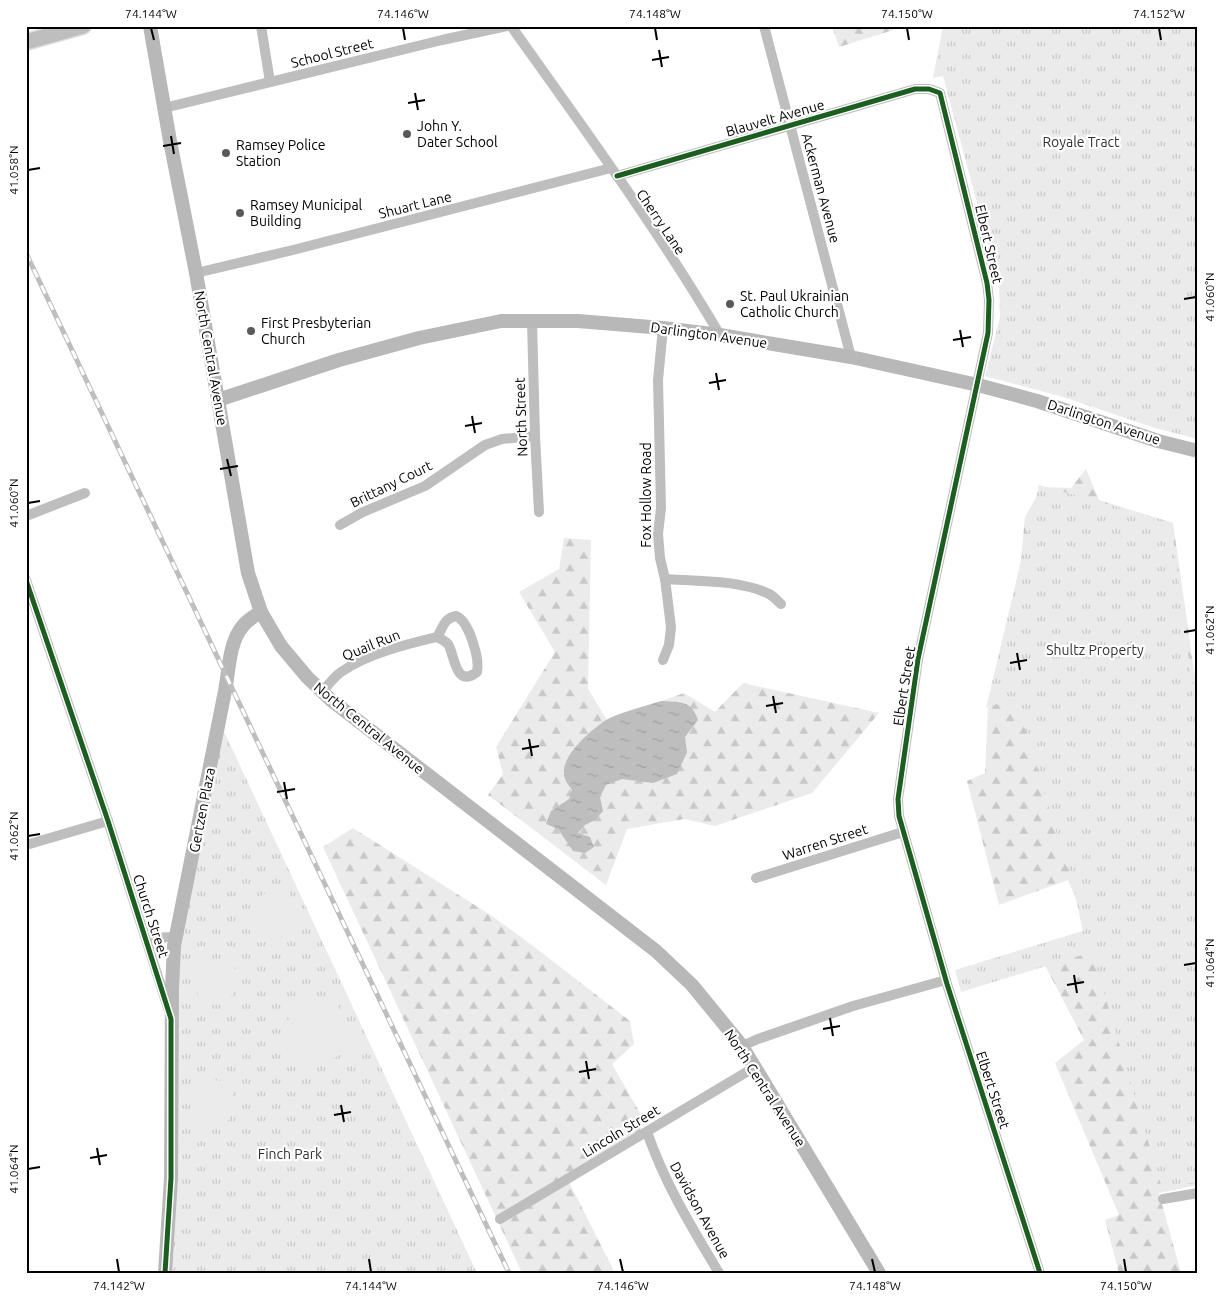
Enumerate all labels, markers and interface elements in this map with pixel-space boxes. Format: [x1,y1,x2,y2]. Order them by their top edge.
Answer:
text: 74.144°W [125,7,177,20]
text: 74.146°W [377,7,429,20]
text: 74.148°W [629,7,681,20]
text: 74.150°W [881,7,933,20]
text: 74.152°W [1133,7,1185,20]
street label: School Street [289,35,375,71]
street label: Blauvelt Avenue [724,96,826,140]
place label: John Y. Dater School [417,118,498,150]
marker: John Y. Dater School [401,128,413,140]
street label: Ackerman Avenue [799,131,843,245]
park label: Royale Tract [1042,134,1120,150]
place label: Ramsey Police Station [236,137,325,169]
text: 41.058°N [7,145,20,195]
marker: Ramsey Police Station [220,147,232,159]
street label: Cherry Lane [633,186,689,258]
street label: Shuart Lane [377,188,453,222]
place label: Ramsey Municipal Building [250,197,363,229]
street label: Elbert Street [972,203,1006,286]
marker: Ramsey Municipal Building [234,207,246,219]
text: 41.060°N [1203,272,1216,322]
place label: St. Paul Ukrainian Catholic Church [740,288,849,320]
street label: North Central Avenue [191,289,231,427]
marker: St. Paul Ukrainian Catholic Church [724,298,736,310]
place label: First Presbyterian Church [261,315,371,347]
street label: Darlington Avenue [650,319,768,351]
marker: First Presbyterian Church [245,325,257,337]
street label: North Street [512,377,530,457]
street label: Darlington Avenue [1046,396,1162,448]
street label: Fox Hollow Road [638,442,654,548]
street label: Brittany Court [347,457,435,511]
text: 41.060°N [7,478,20,528]
text: 41.062°N [1203,605,1216,655]
street label: Quail Run [340,626,402,664]
park label: Shultz Property [1046,642,1144,658]
street label: Elbert Street [890,644,918,727]
street label: North Central Avenue [311,679,427,777]
street label: Gertzen Plaza [186,766,218,854]
text: 41.062°N [7,811,20,861]
street label: Warren Street [780,821,870,863]
street label: Church Street [130,872,172,960]
text: 41.064°N [1203,938,1216,988]
street label: North Central Avenue [721,1026,809,1150]
street label: Elbert Street [973,1049,1013,1131]
street label: Lincoln Street [580,1101,663,1160]
text: 41.064°N [7,1144,20,1194]
park label: Finch Park [258,1146,322,1162]
street label: Davidson Avenue [667,1159,733,1261]
text: 74.142°W [93,1279,145,1292]
text: 74.144°W [345,1279,397,1292]
text: 74.146°W [597,1279,649,1292]
text: 74.148°W [849,1279,901,1292]
text: 74.150°W [1100,1279,1152,1292]

